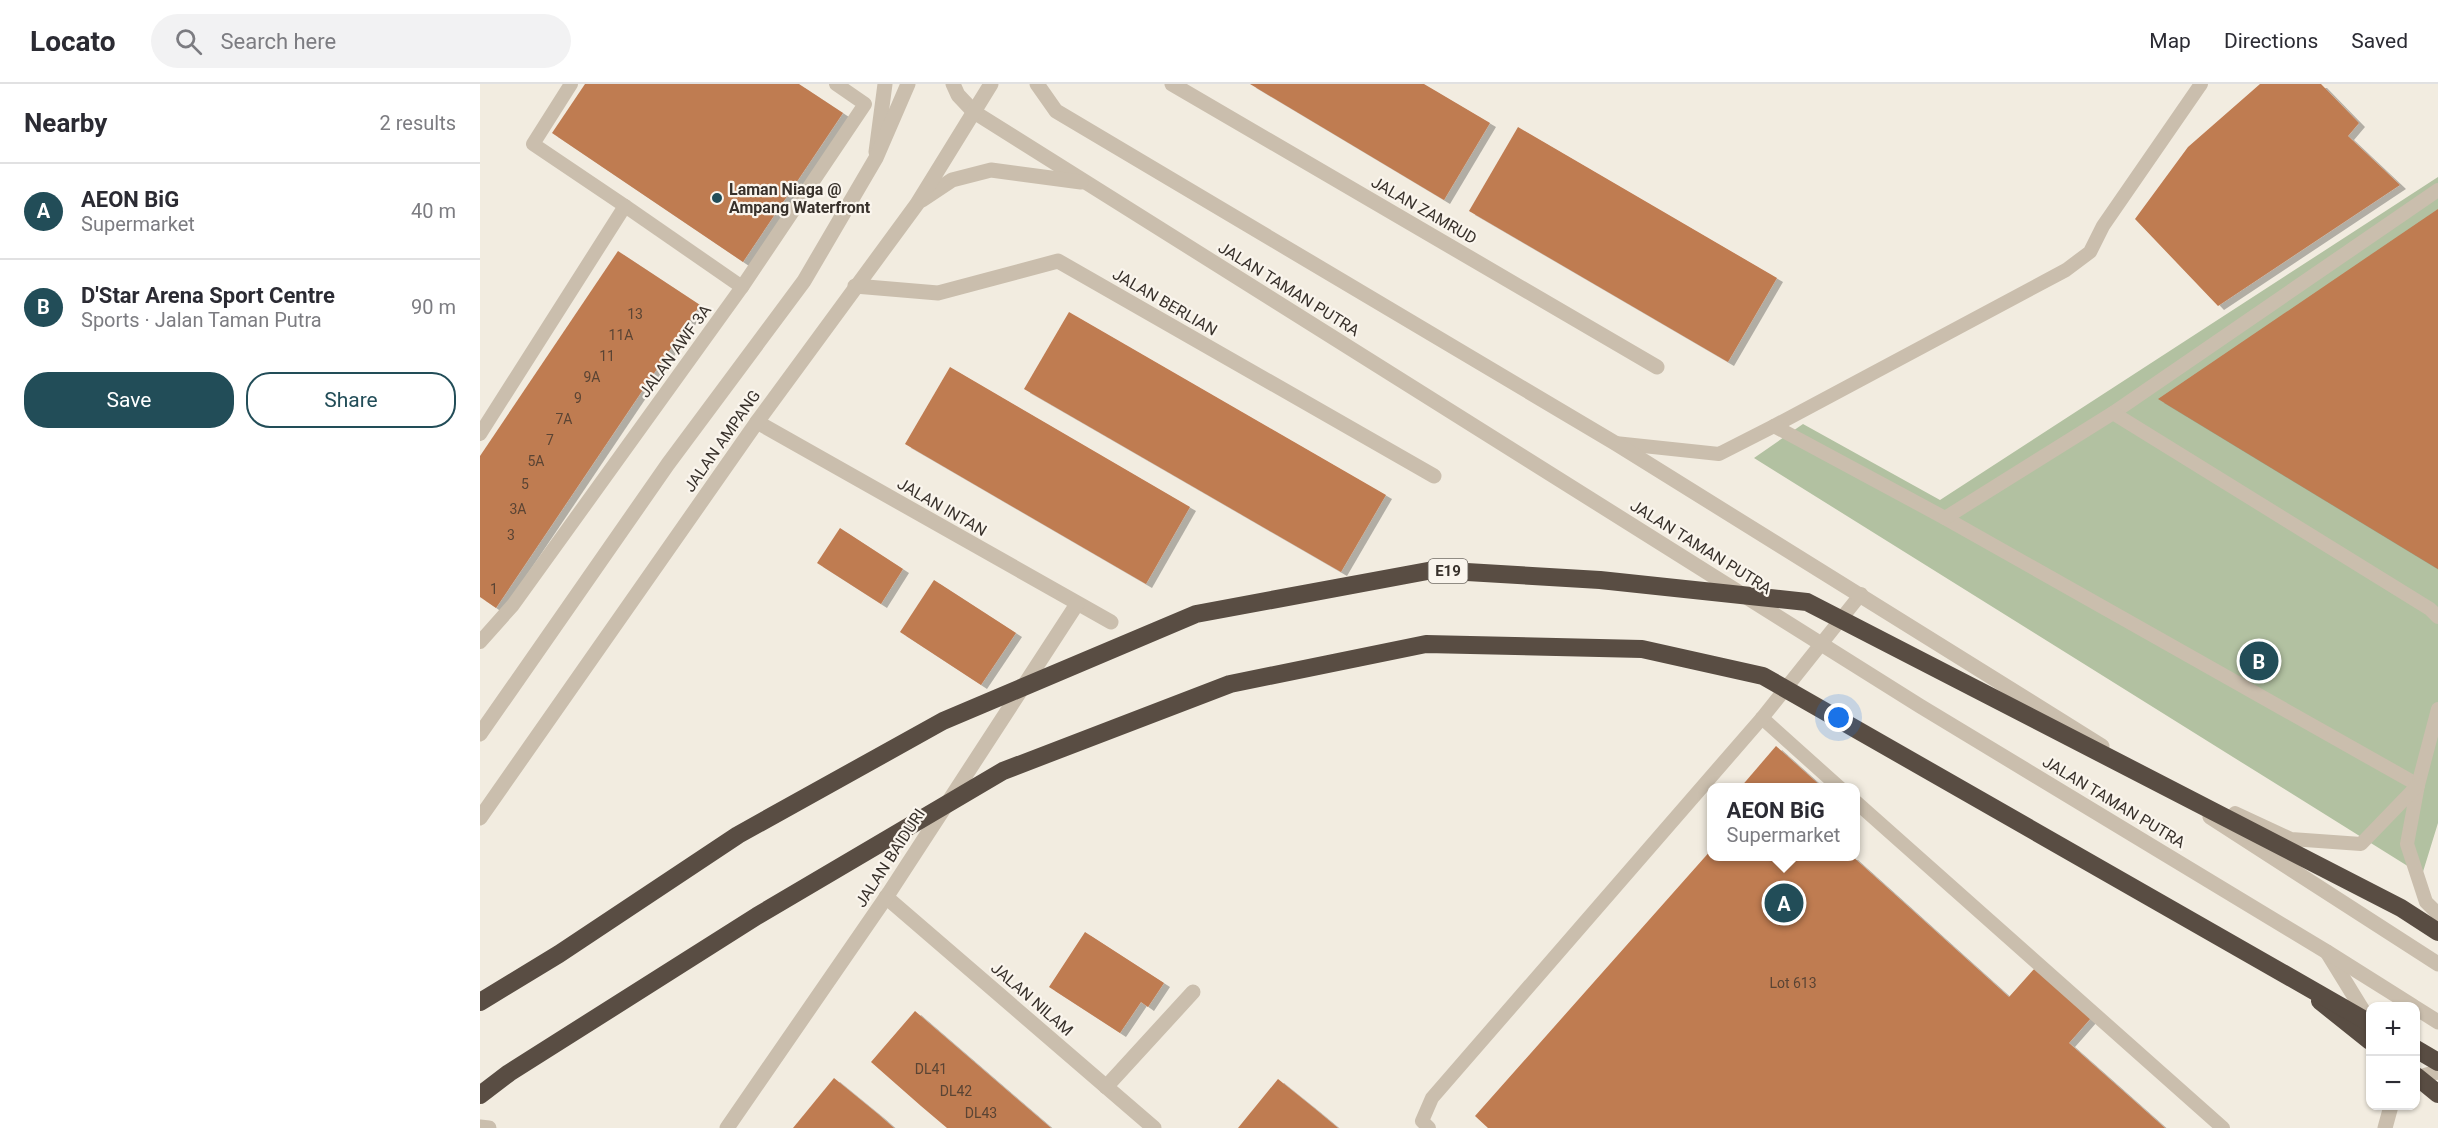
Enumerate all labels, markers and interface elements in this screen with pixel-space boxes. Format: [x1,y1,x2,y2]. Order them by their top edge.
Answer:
search box [151,14,571,68]
text: Locato [30,25,115,58]
icon: search [172,25,205,58]
text: Search here [220,29,336,54]
text: Map [2149,29,2191,53]
text: Directions [2224,29,2318,53]
text: Saved [2351,29,2408,53]
text: Nearby [24,108,107,138]
text: 2 results [380,111,456,135]
street label: JALAN ZAMRUD [1368,172,1480,248]
place label: Laman Niaga @ Ampang Waterfront [729,180,871,217]
text: AEON BiG [81,187,179,212]
marker: Laman Niaga @ Ampang Waterfront [710,191,724,205]
text: A [37,199,50,223]
text: 40 m [411,199,456,223]
text: Supermarket [81,212,195,236]
street label: JALAN TAMAN PUTRA [1215,238,1364,341]
street label: JALAN BERLIAN [1109,264,1221,340]
text: D'Star Arena Sport Centre [81,283,335,308]
text: B [37,295,50,319]
text: 90 m [411,295,456,319]
street label: JALAN AWF 3A [635,300,715,401]
house number: 13 [627,306,643,322]
text: Sports · Jalan Taman Putra [81,308,322,332]
house number: 11A [609,327,633,343]
house number: 11 [599,348,615,364]
house number: 9A [583,369,601,385]
button: Save [24,372,234,428]
button: Share [246,372,456,428]
street label: JALAN AMPANG [680,386,764,496]
house number: 9 [574,390,582,406]
house number: 7A [555,411,573,427]
house number: 7 [546,432,554,448]
house number: 5A [527,453,545,469]
street label: JALAN INTAN [894,474,990,540]
house number: 5 [521,476,529,492]
street label: JALAN TAMAN PUTRA [1627,496,1776,599]
house number: 3A [509,501,527,517]
house number: 3 [507,527,515,543]
road number: E19 [1428,559,1468,583]
house number: 1 [490,581,498,597]
pin: B [2240,638,2278,684]
your location [1824,703,1853,732]
street label: JALAN TAMAN PUTRA [2039,752,2189,852]
popup [1707,783,1860,861]
text: AEON BiG [1727,798,1825,823]
street label: JALAN BAIDURI [851,805,929,911]
text: Supermarket [1727,823,1840,847]
pin: A [1764,880,1804,926]
street label: JALAN NILAM [987,958,1077,1040]
house number: Lot 613 [1769,975,1817,991]
map controls [2366,1002,2420,1110]
button: + [2366,1002,2420,1056]
button: − [2366,1056,2420,1110]
house number: DL41 [915,1061,947,1077]
house number: DL42 [940,1083,972,1099]
house number: DL43 [965,1105,997,1121]

